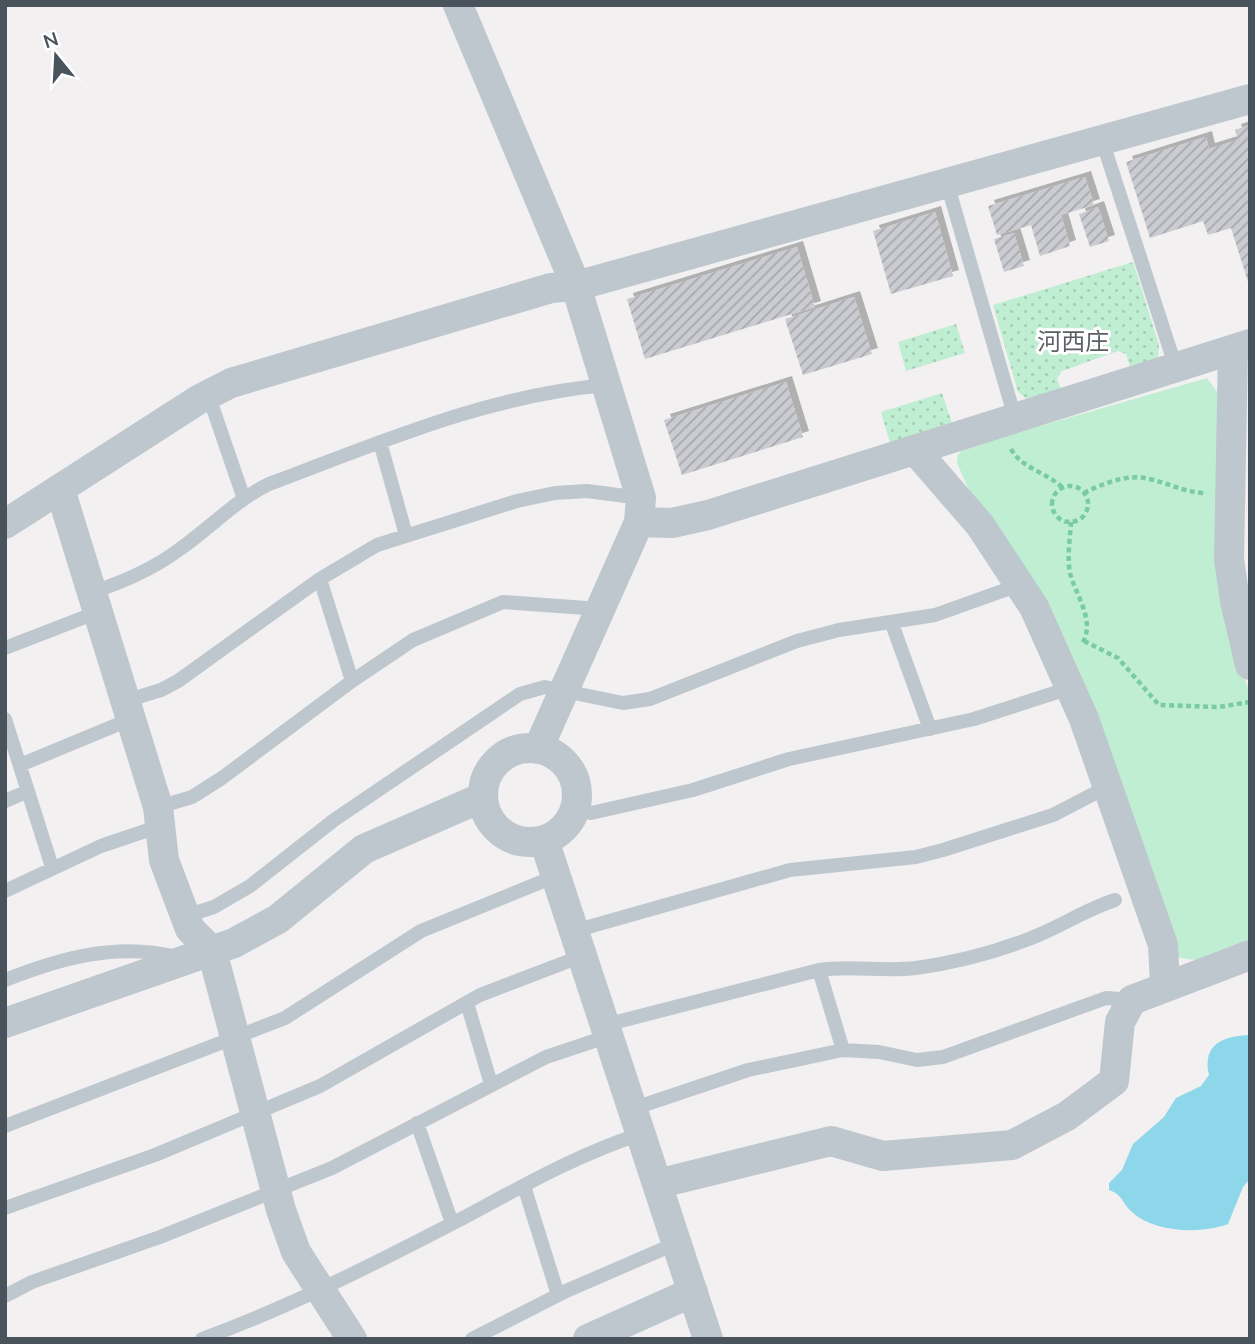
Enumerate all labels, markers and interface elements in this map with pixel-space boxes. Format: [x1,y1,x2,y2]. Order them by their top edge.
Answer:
north arrow [21,21,91,91]
text: N [40,26,61,53]
district label: 河西庄 [1037,326,1109,356]

